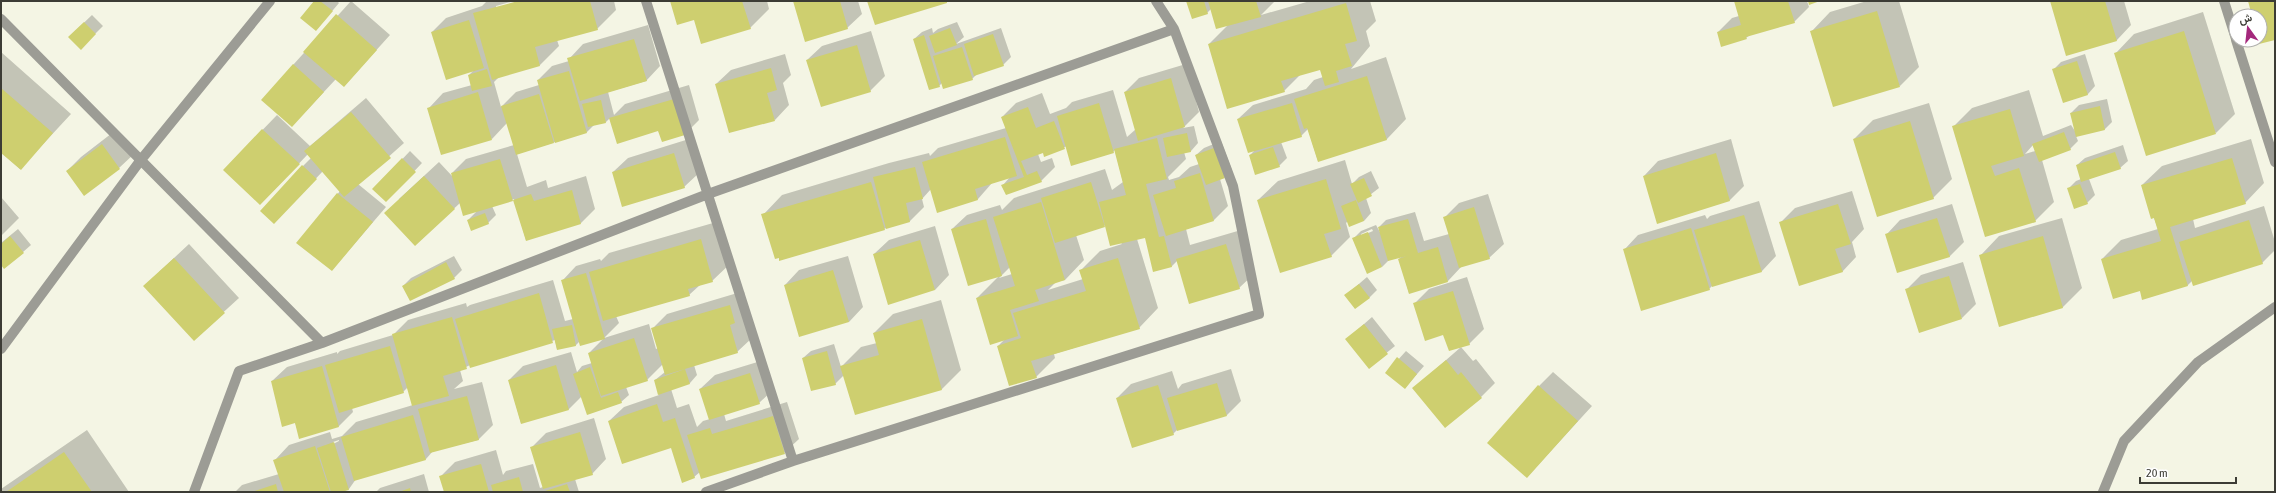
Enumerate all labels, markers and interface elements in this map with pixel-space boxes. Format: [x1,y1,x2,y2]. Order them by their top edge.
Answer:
north arrow [2228,8,2268,48]
text: ش [2237,11,2254,27]
scale bar [2140,459,2236,485]
text: 20 m [2146,466,2168,480]

